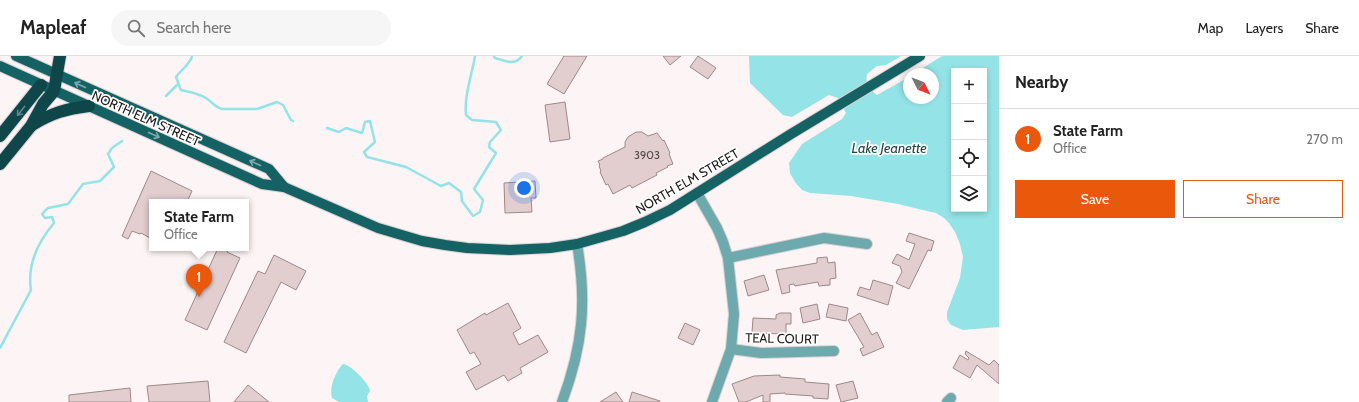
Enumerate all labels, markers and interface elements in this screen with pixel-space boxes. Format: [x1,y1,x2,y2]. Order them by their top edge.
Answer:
search box [111,10,391,46]
text: Mapleaf [20,16,87,39]
icon: search [125,17,147,39]
text: Search here [157,19,231,37]
text: Map [1198,19,1223,37]
text: Layers [1245,19,1283,37]
text: Share [1305,19,1339,37]
north arrow [903,68,939,104]
map controls [951,68,987,212]
button: + [951,68,987,104]
text: Nearby [1015,72,1068,92]
one-way arrow [75,81,87,88]
street label: NORTH ELM STREET [89,87,203,149]
button: − [951,104,987,140]
one-way arrow [16,105,25,116]
text: State Farm [1053,122,1123,140]
text: 1 [1026,131,1030,147]
text: 270 m [1306,131,1343,147]
one-way arrow [147,132,159,140]
water label: Lake Jeanette [851,139,927,157]
button: locate [951,140,987,176]
text: Office [1053,140,1087,156]
street label: NORTH ELM STREET [632,145,742,217]
house number: 3903 [634,148,660,162]
one-way arrow [249,158,261,166]
button: layers [951,176,987,212]
your location [514,178,534,198]
button: Save [1015,180,1175,218]
button: Share [1183,180,1343,218]
popup [149,199,249,251]
text: State Farm [164,208,234,226]
text: Office [164,226,198,242]
pin: 1 [186,264,212,297]
street label: TEAL COURT [745,329,819,347]

